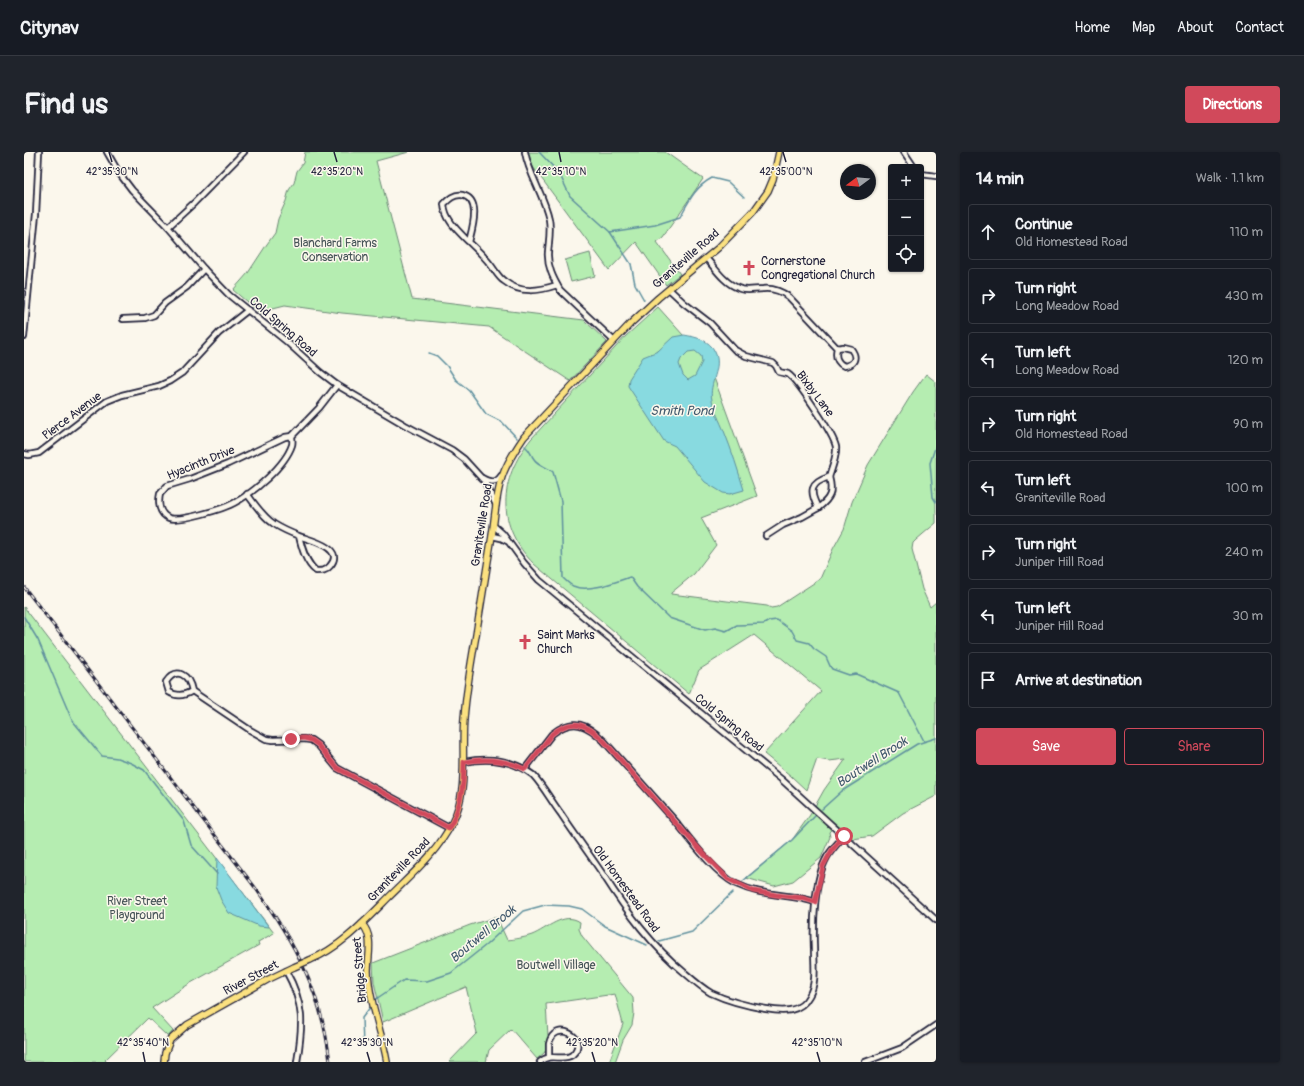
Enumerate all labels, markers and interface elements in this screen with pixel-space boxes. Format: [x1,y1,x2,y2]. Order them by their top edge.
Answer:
text: Citynav [20,16,79,40]
text: Home [1075,19,1110,36]
text: Map [1132,19,1155,36]
text: About [1177,19,1213,36]
text: Contact [1235,19,1284,36]
button: Directions [1185,86,1280,123]
text: Find us [24,87,108,122]
north arrow [840,164,876,200]
map controls [888,164,924,272]
button: + [888,164,924,200]
text: 42°35'30"N [86,166,138,178]
text: 42°35'20"N [311,166,363,178]
text: 42°35'10"N [536,166,586,178]
text: 42°35'00"N [759,166,813,178]
text: 14 min [976,168,1024,189]
text: Walk · 1.1 km [1196,170,1264,186]
button: − [888,200,924,236]
text: Continue [1015,215,1073,234]
icon: ahead [977,221,999,243]
text: 110 m [1230,224,1263,240]
street label: Graniteville Road [649,226,723,292]
text: Old Homestead Road [1015,234,1128,250]
park label: Blanchard Farms Conservation [293,236,377,265]
button: locate [888,236,924,272]
place label: Cornerstone Congregational Church [761,254,875,283]
church icon: Cornerstone Congregational Church [740,259,758,277]
text: Turn right [1015,279,1076,298]
icon: right [977,285,999,307]
text: 430 m [1225,288,1263,304]
street label: Cold Spring Road [246,294,320,360]
text: Long Meadow Road [1015,298,1119,314]
text: Turn left [1015,343,1071,362]
icon: left [977,349,999,371]
text: 120 m [1227,352,1263,368]
text: Long Meadow Road [1015,362,1119,378]
street label: Bixby Lane [793,368,837,420]
street label: Pierce Avenue [39,389,105,443]
water label: Smith Pond [650,403,715,419]
text: Turn right [1015,407,1076,426]
icon: right [977,413,999,435]
text: 90 m [1233,416,1263,432]
text: Old Homestead Road [1015,426,1128,442]
street label: Hyacinth Drive [165,443,237,483]
text: Turn left [1015,471,1071,490]
icon: left [977,477,999,499]
text: 100 m [1226,480,1263,496]
street label: Graniteville Road [468,482,496,568]
text: Graniteville Road [1015,490,1106,506]
text: Turn right [1015,535,1076,554]
icon: right [977,541,999,563]
text: 240 m [1225,544,1263,560]
text: Juniper Hill Road [1015,554,1104,570]
text: Turn left [1015,599,1071,618]
icon: left [977,605,999,627]
text: 30 m [1233,608,1263,624]
text: Juniper Hill Road [1015,618,1104,634]
place label: Saint Marks Church [537,628,595,657]
church icon: Saint Marks Church [516,633,534,651]
icon: arrive [977,669,999,691]
text: Arrive at destination [1015,671,1142,690]
street label: Cold Spring Road [691,691,767,755]
button: Save [976,728,1116,765]
button: Share [1124,728,1264,765]
route end [282,730,300,748]
water label: Boutwell Brook [833,732,912,791]
route start [835,827,853,845]
street label: Graniteville Road [365,835,434,905]
street label: Old Homestead Road [589,842,663,936]
park label: River Street Playground [107,894,167,923]
water label: Boutwell Brook [447,901,521,966]
street label: Bridge Street [350,936,370,1004]
street label: River Street [221,957,281,999]
park label: Boutwell Village [516,958,596,973]
text: 42°35'40"N [117,1037,169,1049]
text: 42°35'30"N [341,1037,393,1049]
text: 42°35'20"N [566,1037,618,1049]
text: 42°35'10"N [792,1037,842,1049]

